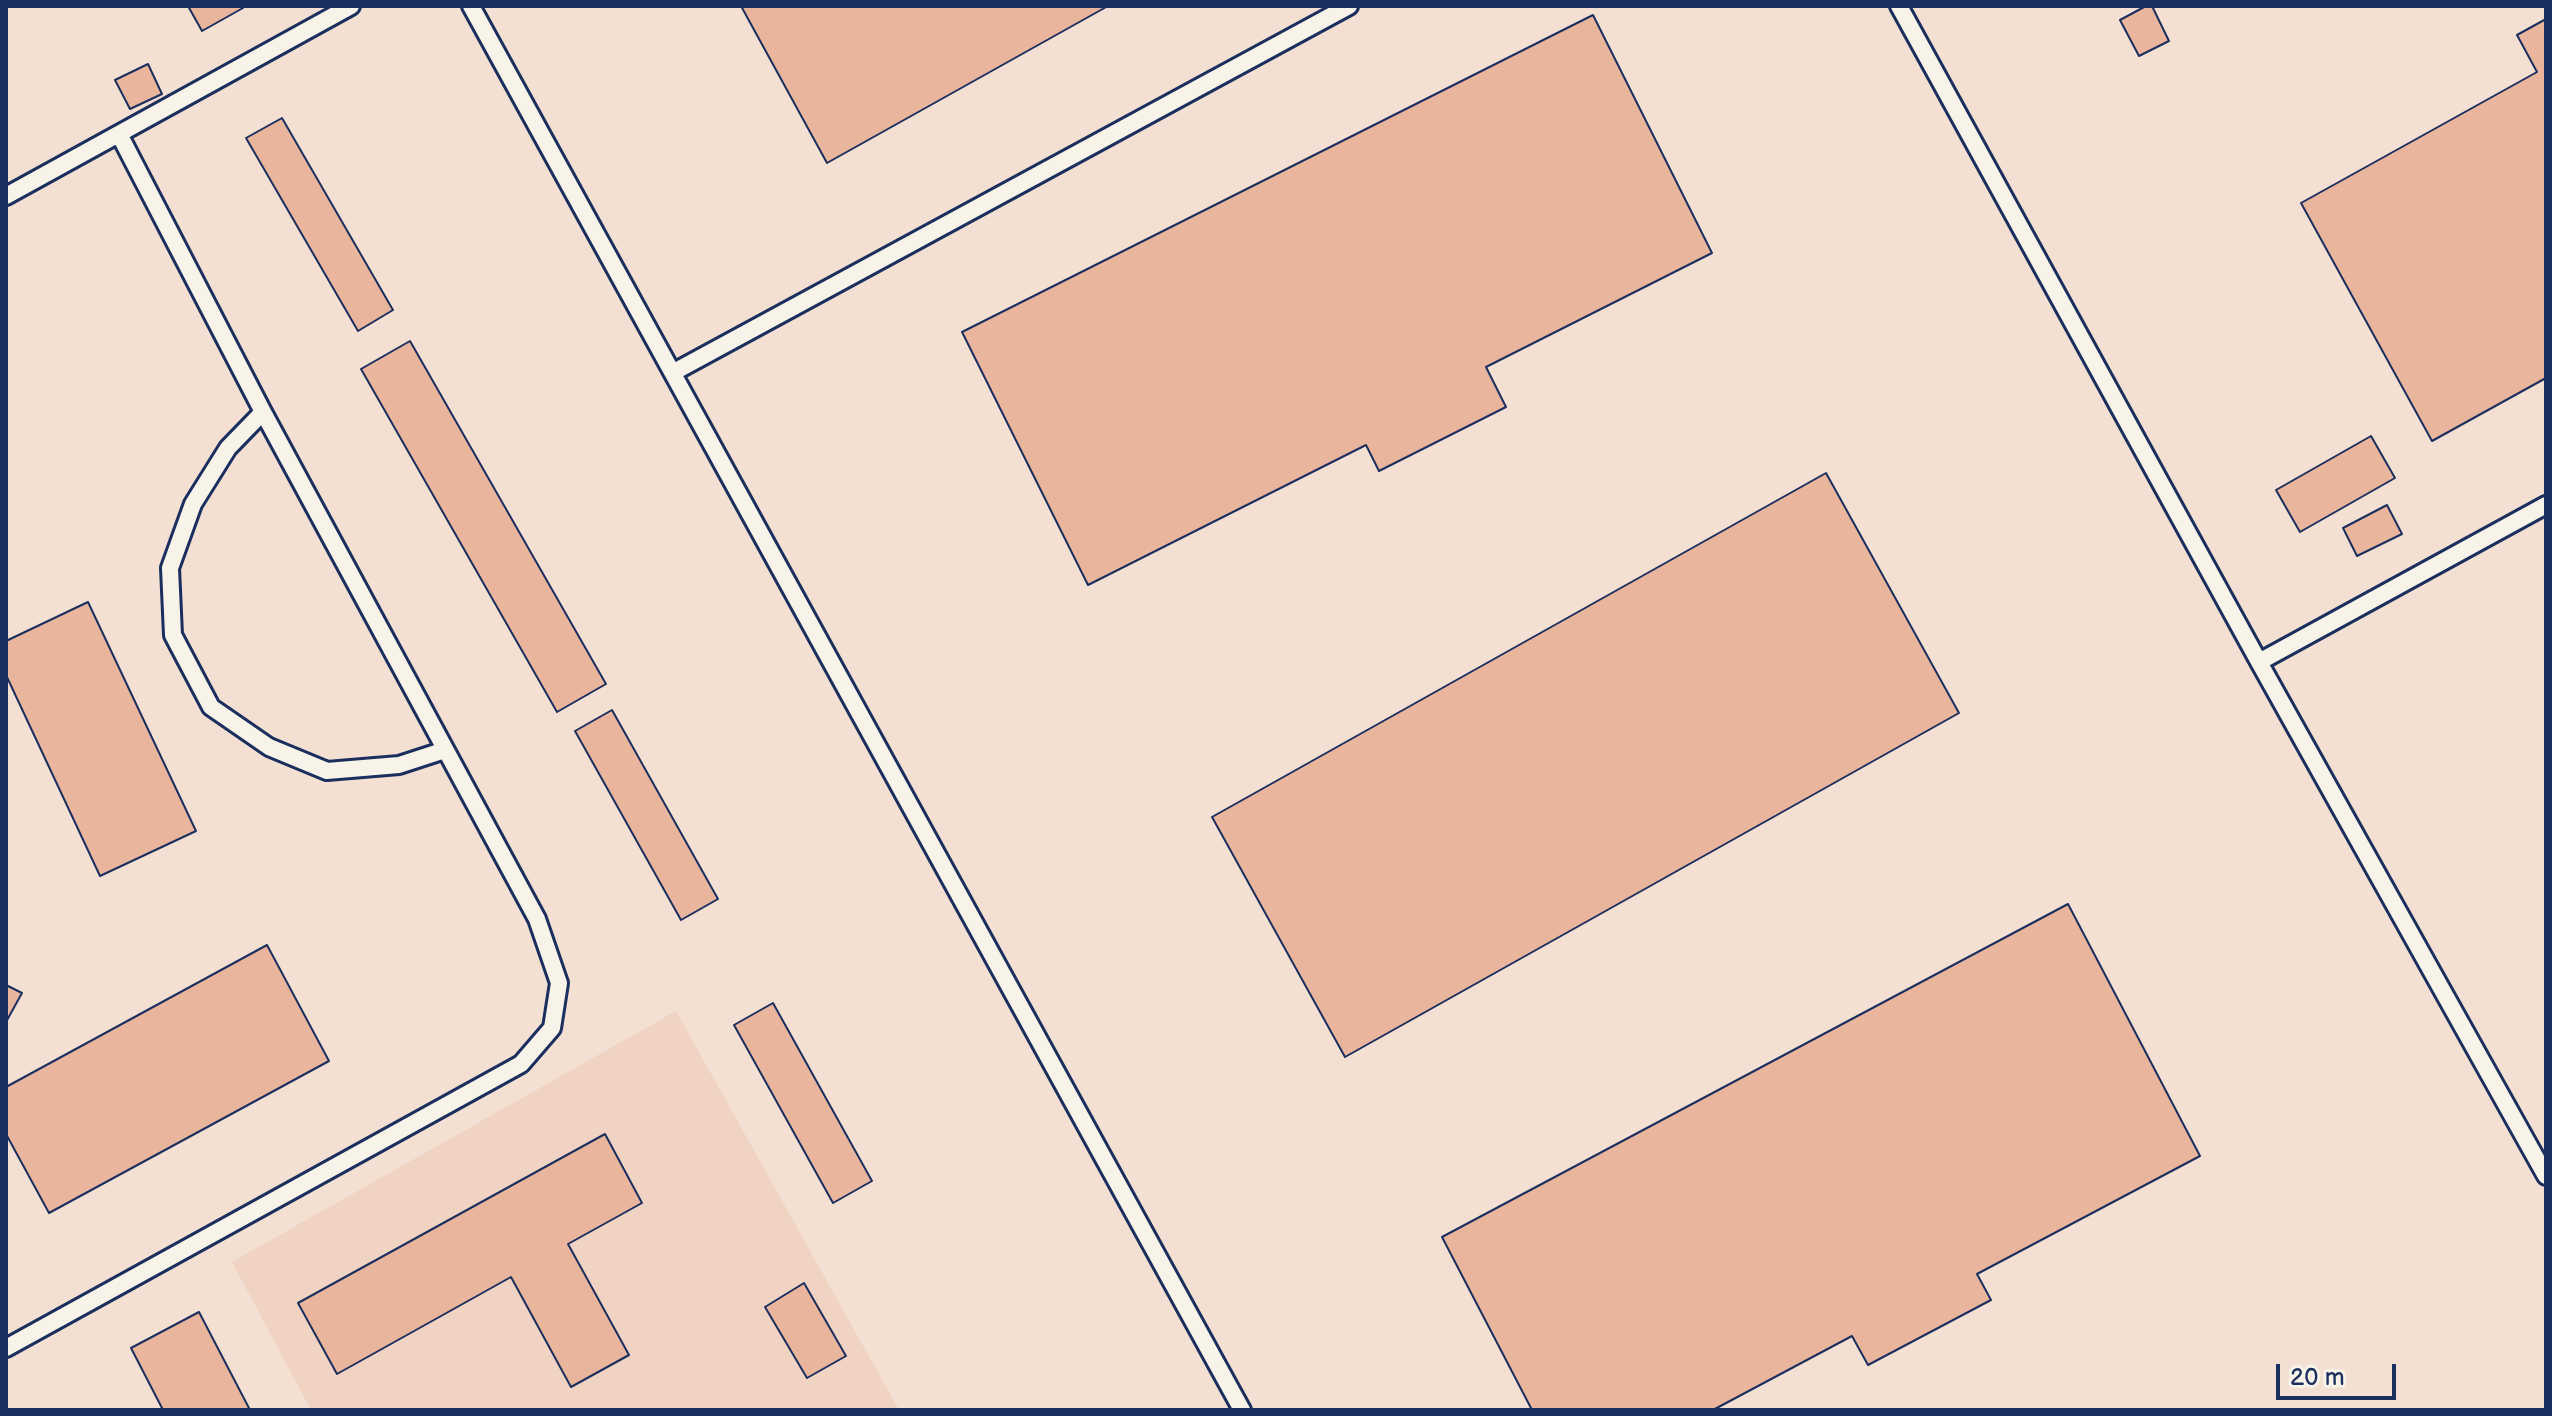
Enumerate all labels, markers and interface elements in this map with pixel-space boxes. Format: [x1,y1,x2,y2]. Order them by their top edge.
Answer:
scale bar [2280,1348,2400,1398]
text: 20 m [2290,1363,2345,1392]

